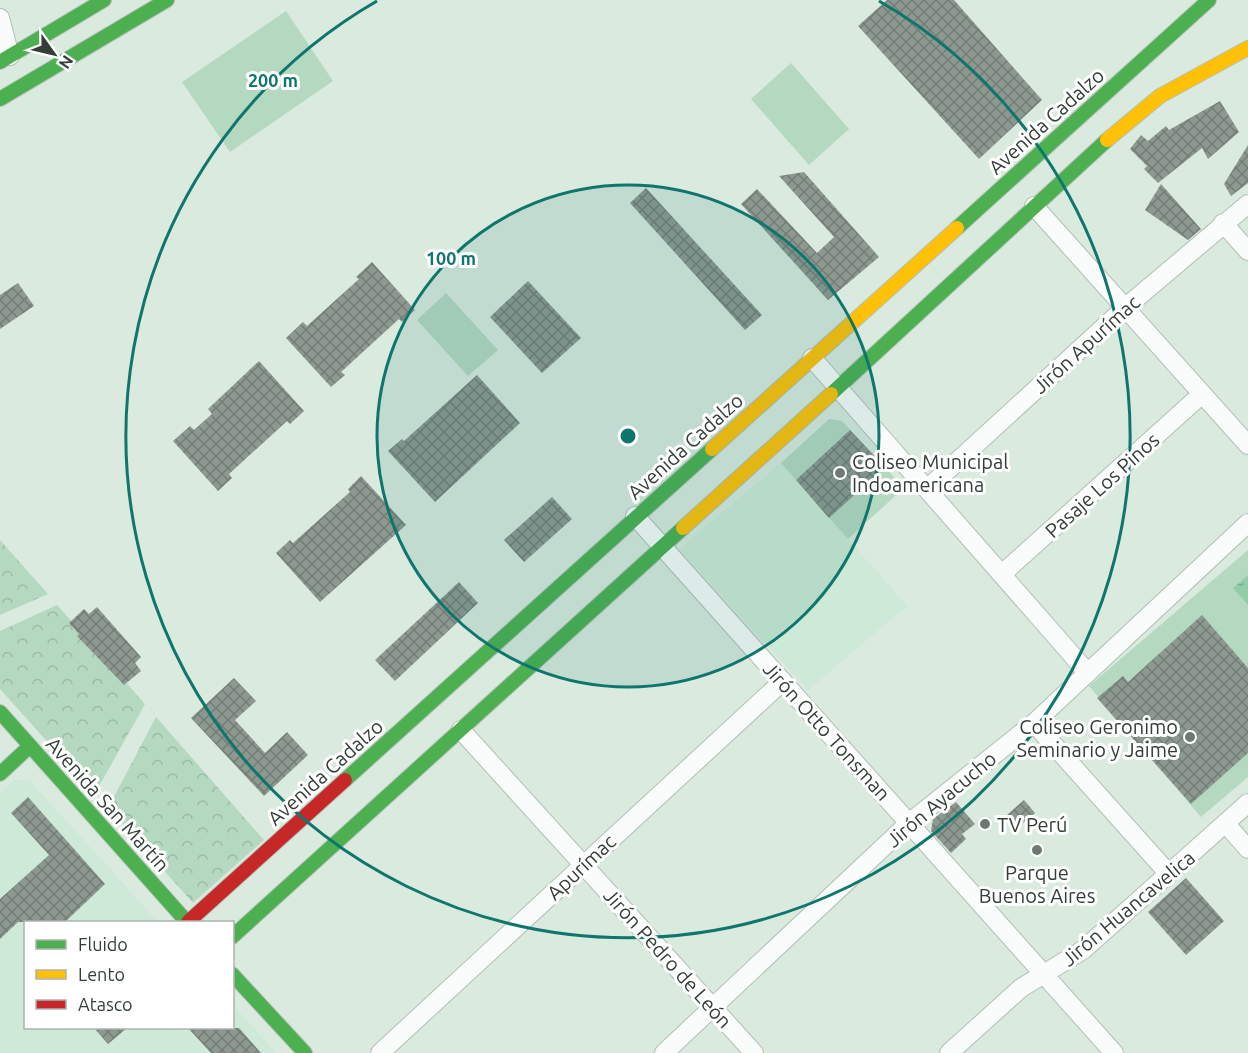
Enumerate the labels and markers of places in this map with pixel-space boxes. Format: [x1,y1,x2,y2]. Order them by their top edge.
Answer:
centre of rings [618,426,638,446]
place label: Coliseo Municipal Indoamericana [852,450,1009,496]
marker: Coliseo Municipal Indoamericana [833,466,847,480]
place label: Coliseo Geronimo Seminario y Jaime [1016,715,1178,761]
marker: Coliseo Geronimo Seminario y Jaime [1183,730,1197,744]
place label: TV Perú [997,813,1068,836]
marker: TV Perú [978,817,992,831]
marker: Parque Buenos Aires [1030,843,1044,857]
place label: Parque Buenos Aires [979,861,1095,907]

